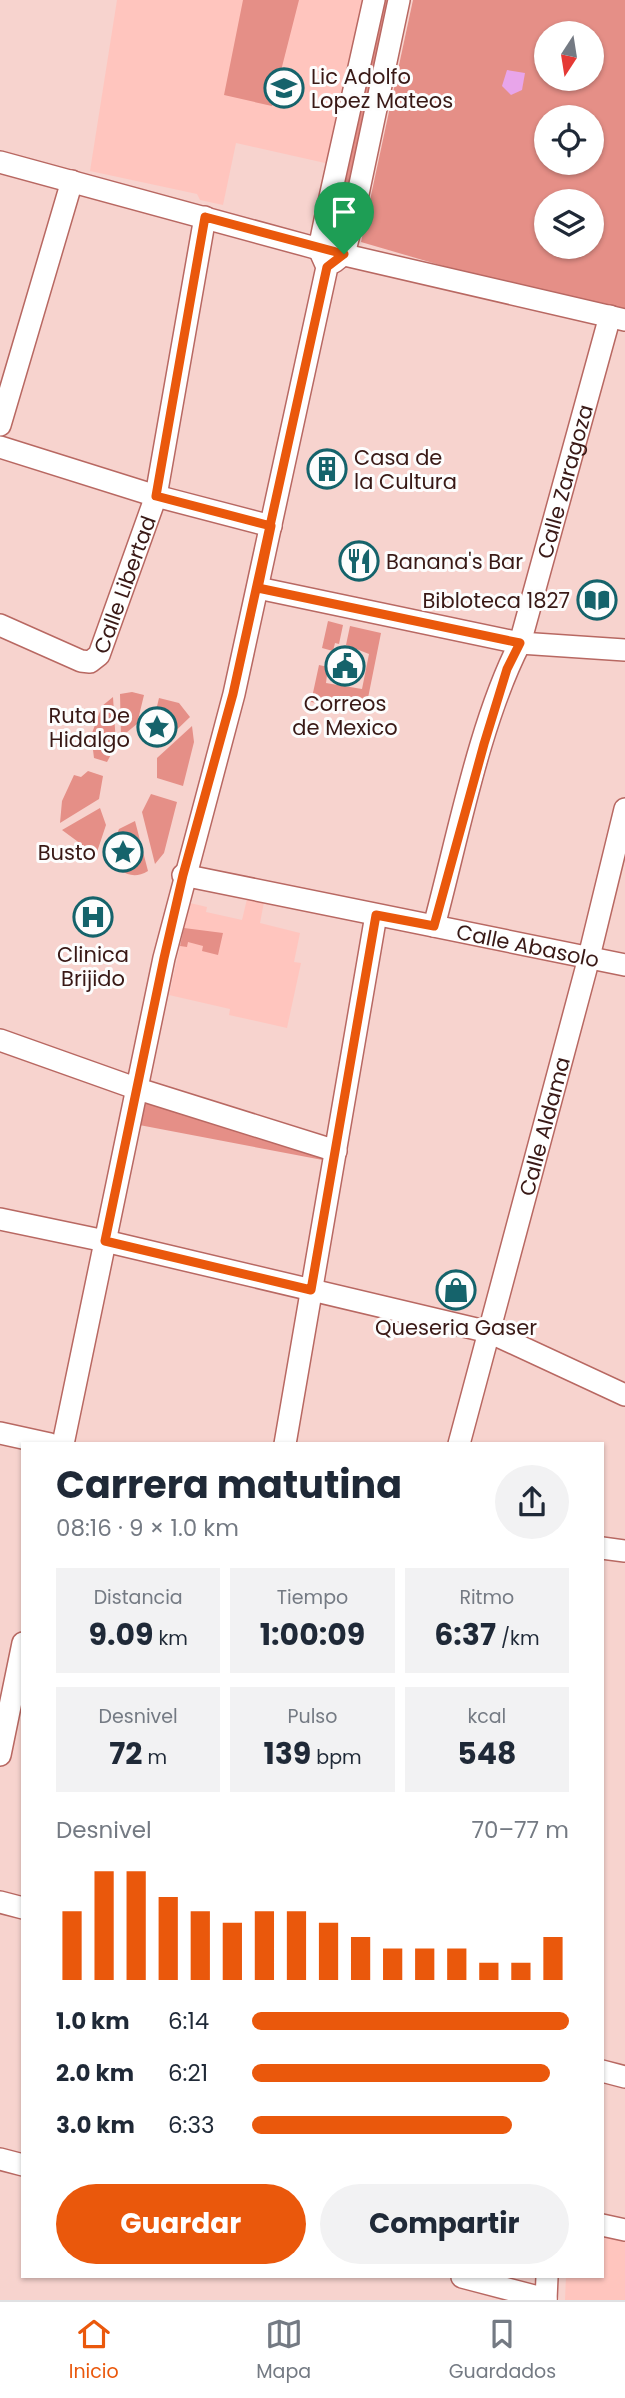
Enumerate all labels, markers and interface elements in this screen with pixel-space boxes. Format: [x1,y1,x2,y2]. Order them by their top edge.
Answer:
north arrow [534,21,604,91]
map controls [534,21,604,259]
place label: Lic Adolfo Lopez Mateos [311,62,453,115]
school or university icon: Lic Adolfo Lopez Mateos [263,67,305,109]
button: locate [534,105,604,175]
pin [314,182,374,254]
button: layers [534,189,604,259]
icon: arrive [325,193,363,231]
street label: Calle Zaragoza [529,401,599,562]
place label: Casa de la Cultura [354,443,457,496]
building icon: Casa de la Cultura [306,448,348,490]
street label: Calle Libertad [86,511,162,658]
restaurant icon: Banana's Bar [338,540,380,582]
place label: Banana's Bar [386,547,523,576]
library icon: Bibloteca 1827 [576,579,618,621]
place label: Bibloteca 1827 [422,586,570,615]
public building icon: Correos de Mexico [324,645,366,687]
place label: Correos de Mexico [292,689,398,742]
place label: Ruta De Hidalgo [48,701,130,754]
place icon: Ruta De Hidalgo [136,706,178,748]
place icon: Busto [102,831,144,873]
place label: Busto [38,838,96,867]
hospital icon: Clinica Brijido [72,896,114,938]
street label: Calle Abasolo [454,917,602,974]
place label: Clinica Brijido [57,940,129,993]
street label: Calle Aldama [512,1053,576,1199]
shop icon: Queseria Gaser [435,1269,477,1311]
place label: Queseria Gaser [375,1313,537,1342]
text: Carrera matutina [56,1458,402,1511]
button: share [495,1465,569,1539]
text: 08:16 · 9 × 1.0 km [56,1512,239,1544]
text: Distancia [94,1584,183,1611]
text: Tiempo [277,1584,348,1611]
text: Ritmo [459,1584,514,1611]
text: 9.09 [88,1613,153,1656]
text: 1:00:09 [260,1613,365,1656]
text: 6:37 [434,1613,496,1656]
text: km [153,1625,188,1652]
text: /km [496,1625,539,1652]
text: Desnivel [99,1703,178,1730]
text: Pulso [288,1703,337,1730]
text: kcal [467,1703,506,1730]
text: 72 [109,1732,142,1775]
text: 139 [263,1732,311,1775]
text: 548 [457,1732,516,1775]
text: m [142,1744,167,1771]
text: bpm [311,1744,362,1771]
text: Desnivel [56,1814,152,1846]
text: 70–77 m [471,1814,569,1846]
text: 1.0 km [56,2005,130,2037]
text: 6:14 [168,2005,209,2037]
text: 2.0 km [56,2057,134,2089]
text: 6:21 [168,2057,208,2089]
text: 3.0 km [56,2109,135,2141]
text: 6:33 [168,2109,215,2141]
button: Guardar [56,2184,306,2264]
button: Compartir [320,2184,569,2264]
tab: Inicio [69,2315,119,2386]
tab: Mapa [256,2315,311,2386]
tab: Guardados [449,2315,556,2386]

